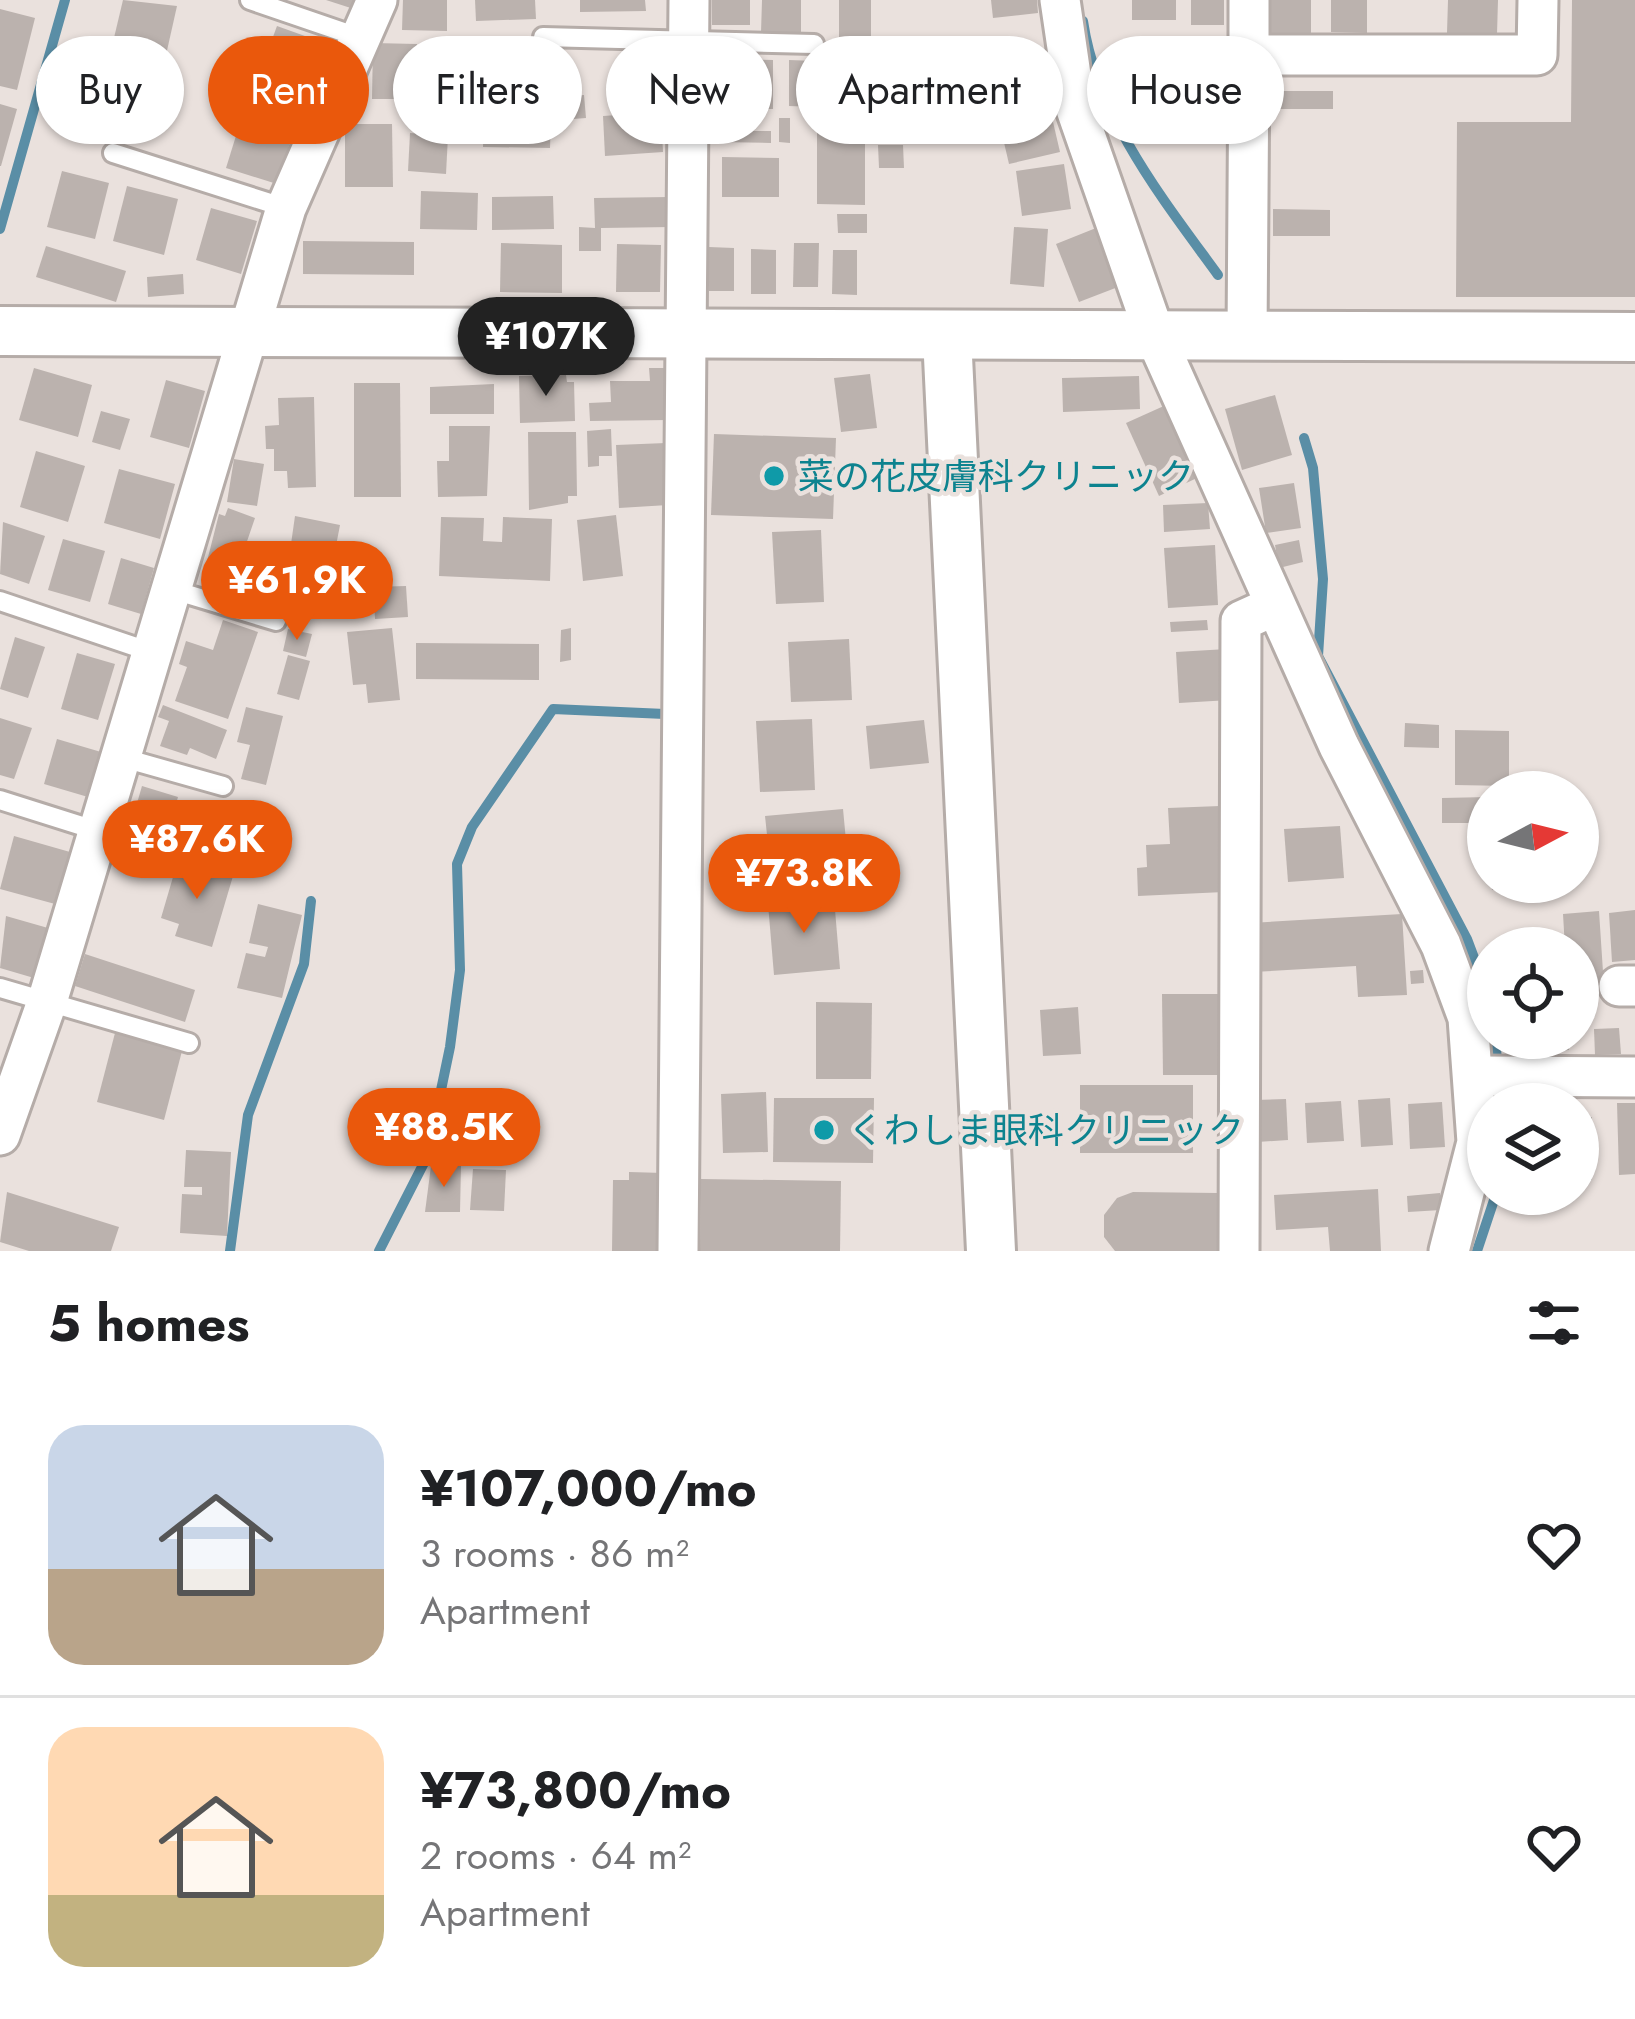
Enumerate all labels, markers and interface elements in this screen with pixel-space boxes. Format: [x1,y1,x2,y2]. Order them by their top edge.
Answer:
chip: Buy [36,36,184,144]
chip: Rent [208,36,369,144]
chip: Filters [393,36,582,144]
chip: New [606,36,772,144]
chip: Apartment [796,36,1063,144]
chip: House [1087,36,1284,144]
pin: ¥107K [462,297,630,399]
text: ¥107K [485,307,607,364]
place label: 菜の花皮膚科クリニック [798,450,1194,502]
marker: 菜の花皮膚科クリニック [761,463,787,489]
pin: ¥61.9K [199,541,395,643]
text: ¥61.9K [228,551,366,608]
north arrow [1467,771,1599,903]
map controls [1467,771,1599,1215]
pin: ¥87.6K [99,800,295,902]
text: ¥87.6K [129,810,265,867]
pin: ¥73.8K [706,834,902,936]
text: ¥73.8K [735,844,873,901]
button: locate [1467,927,1599,1059]
button: layers [1467,1083,1599,1215]
pin: ¥88.5K [346,1088,542,1190]
text: ¥88.5K [374,1098,514,1155]
place label: くわしま眼科クリニック [848,1104,1244,1156]
marker: くわしま眼科クリニック [811,1117,837,1143]
text: 5 homes [48,1286,250,1360]
icon: filters [1521,1290,1587,1356]
text: ¥107,000/mo [420,1451,757,1525]
icon: home [144,1473,288,1617]
icon: heart [1521,1512,1587,1578]
text: 3 rooms · 86 m² [420,1525,689,1582]
text: Apartment [420,1582,590,1639]
text: ¥73,800/mo [420,1753,731,1827]
icon: home [144,1775,288,1919]
icon: heart [1521,1814,1587,1880]
text: 2 rooms · 64 m² [420,1827,691,1884]
text: Apartment [420,1884,590,1941]

